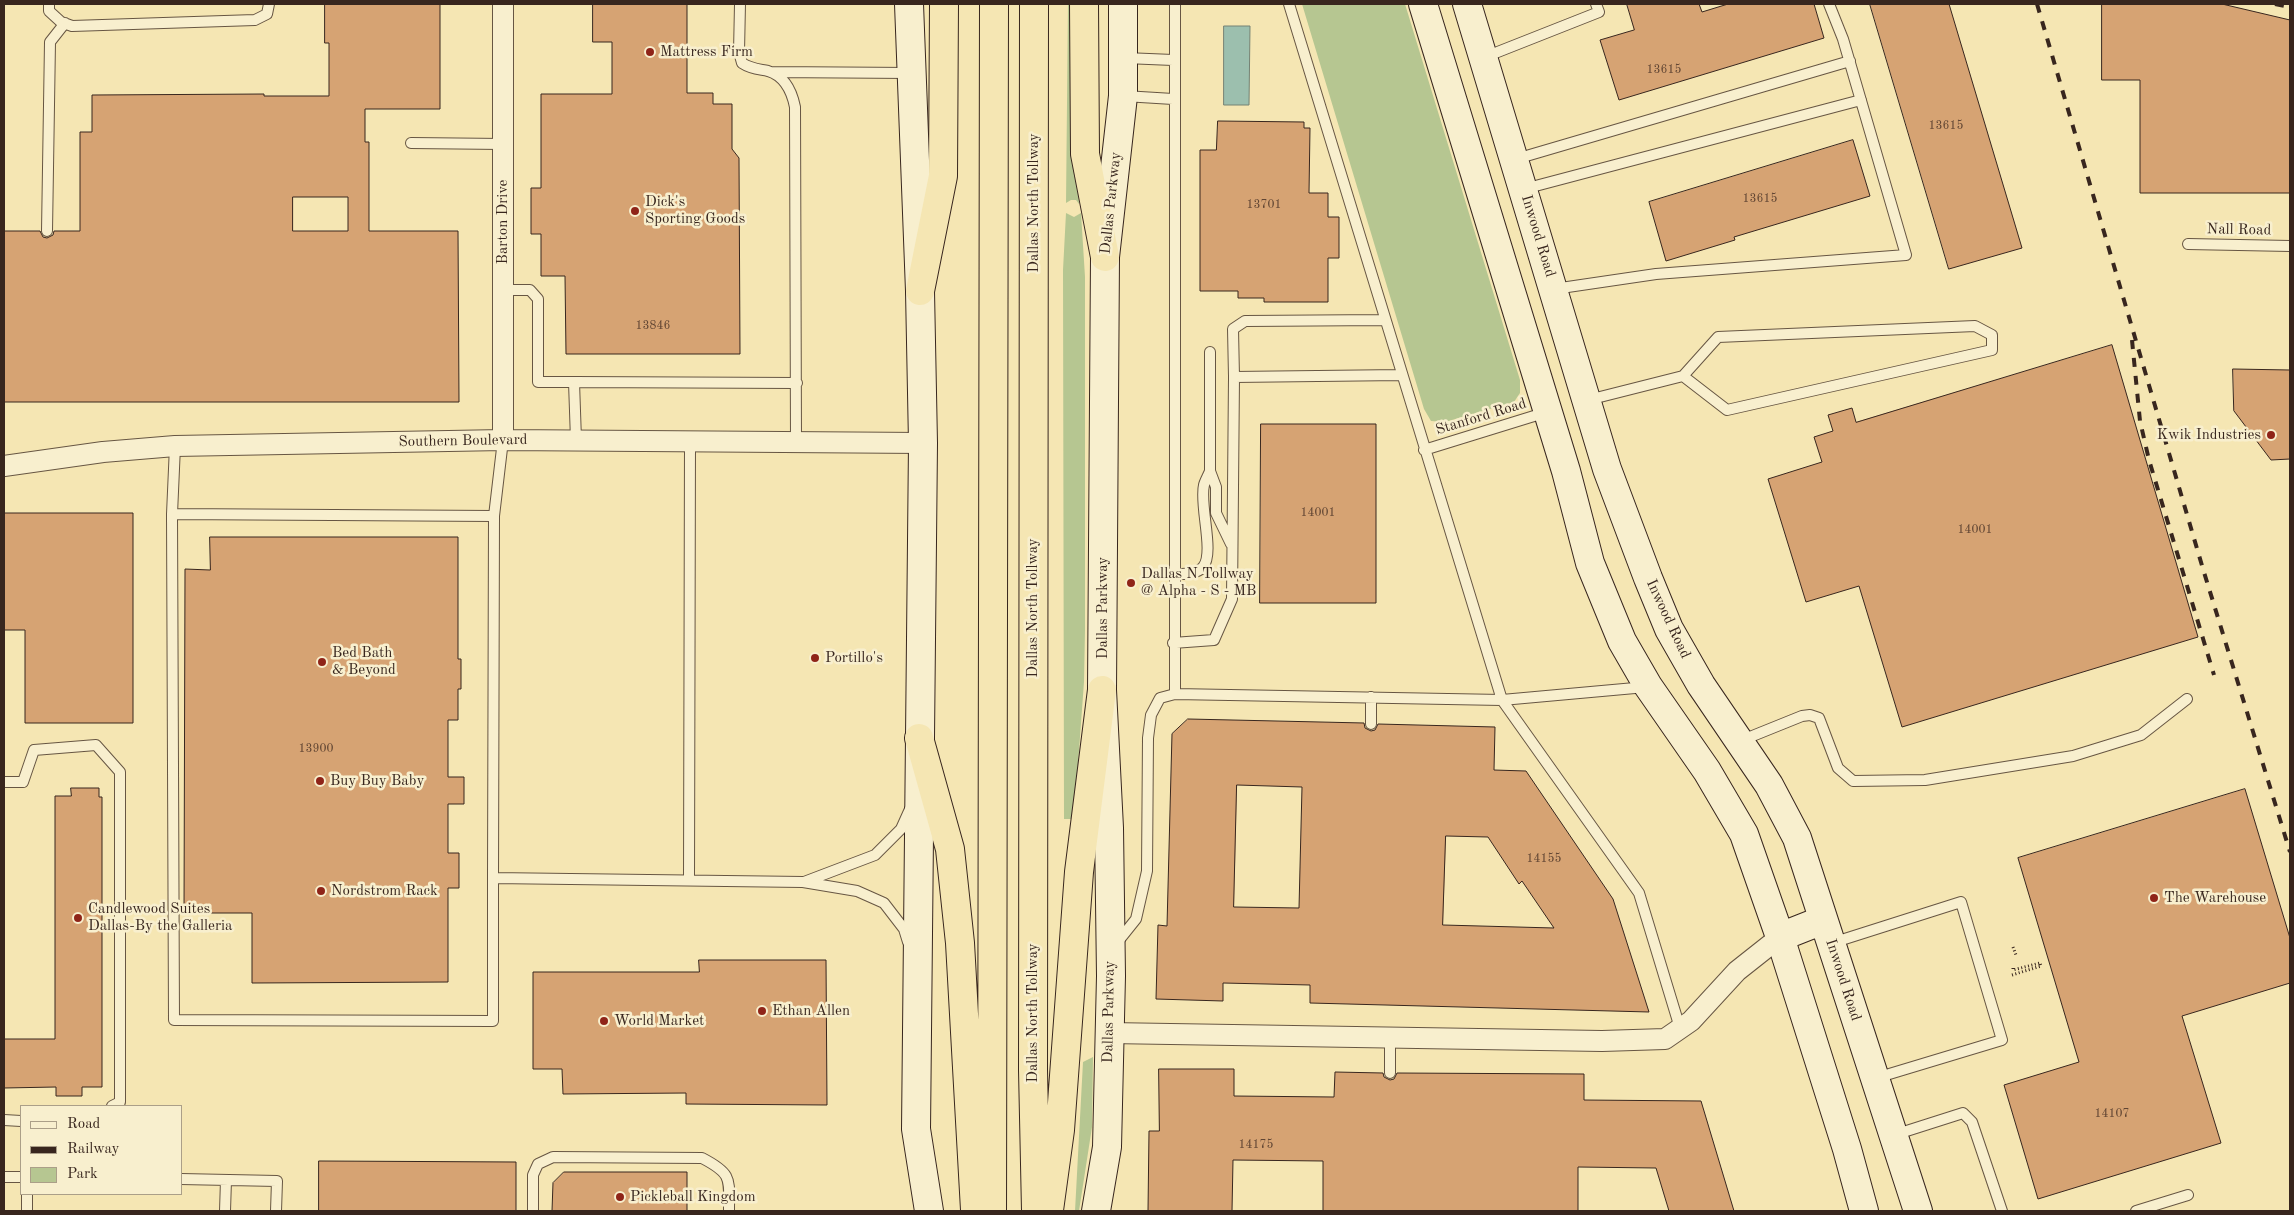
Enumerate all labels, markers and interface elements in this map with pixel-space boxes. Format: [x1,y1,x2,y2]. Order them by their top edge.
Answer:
place label: Mattress Firm [660,43,753,61]
marker: Mattress Firm [644,46,656,58]
house number: 13615 [1647,63,1681,77]
house number: 13615 [1929,119,1963,133]
street label: Dallas North Tollway [1025,133,1043,273]
street label: Dallas Parkway [1097,151,1125,255]
street label: Barton Drive [494,180,512,264]
house number: 13615 [1743,192,1777,206]
place label: Dick's Sporting Goods [645,193,745,228]
street label: Inwood Road [1517,193,1559,279]
house number: 13701 [1247,198,1281,212]
marker: Dick's Sporting Goods [629,205,641,217]
street label: Nall Road [2207,220,2271,240]
house number: 13846 [636,319,670,333]
street label: Stanford Road [1433,395,1529,439]
place label: Kwik Industries [2157,426,2261,444]
marker: Kwik Industries [2265,429,2277,441]
street label: Southern Boulevard [398,431,528,451]
house number: 14001 [1301,506,1335,520]
house number: 14001 [1958,523,1992,537]
street label: Dallas North Tollway [1024,538,1042,678]
street label: Dallas Parkway [1094,557,1112,659]
place label: Dallas N Tollway @ Alpha - S - MB [1141,565,1256,600]
marker: Dallas N Tollway @ Alpha - S - MB [1125,577,1137,589]
street label: Inwood Road [1642,577,1694,661]
place label: Bed Bath & Beyond [332,644,396,679]
place label: Portillo's [825,649,883,667]
marker: Portillo's [809,652,821,664]
marker: Bed Bath & Beyond [316,656,328,668]
house number: 13900 [299,742,333,756]
place label: Buy Buy Baby [330,772,424,790]
marker: Buy Buy Baby [314,775,326,787]
house number: 14155 [1527,852,1561,866]
place label: Nordstrom Rack [331,882,438,900]
marker: Nordstrom Rack [315,885,327,897]
place label: The Warehouse [2164,889,2266,907]
marker: The Warehouse [2148,892,2160,904]
place label: Candlewood Suites Dallas-By the Galleria [88,900,233,935]
marker: Candlewood Suites Dallas-By the Galleria [72,912,84,924]
street label: Inwood Road [1821,937,1865,1023]
street label: Dallas North Tollway [1024,943,1042,1083]
street label: Dallas Parkway [1099,961,1119,1063]
place label: Ethan Allen [772,1002,850,1020]
marker: Ethan Allen [756,1005,768,1017]
place label: World Market [614,1012,704,1030]
marker: World Market [598,1015,610,1027]
legend [20,1105,182,1195]
house number: 14107 [2095,1107,2129,1121]
text: Road [67,1117,100,1132]
house number: 14175 [1239,1138,1273,1152]
text: Railway [67,1142,120,1157]
text: Park [67,1167,98,1182]
place label: Pickleball Kingdom [630,1188,756,1206]
marker: Pickleball Kingdom [614,1191,626,1203]

